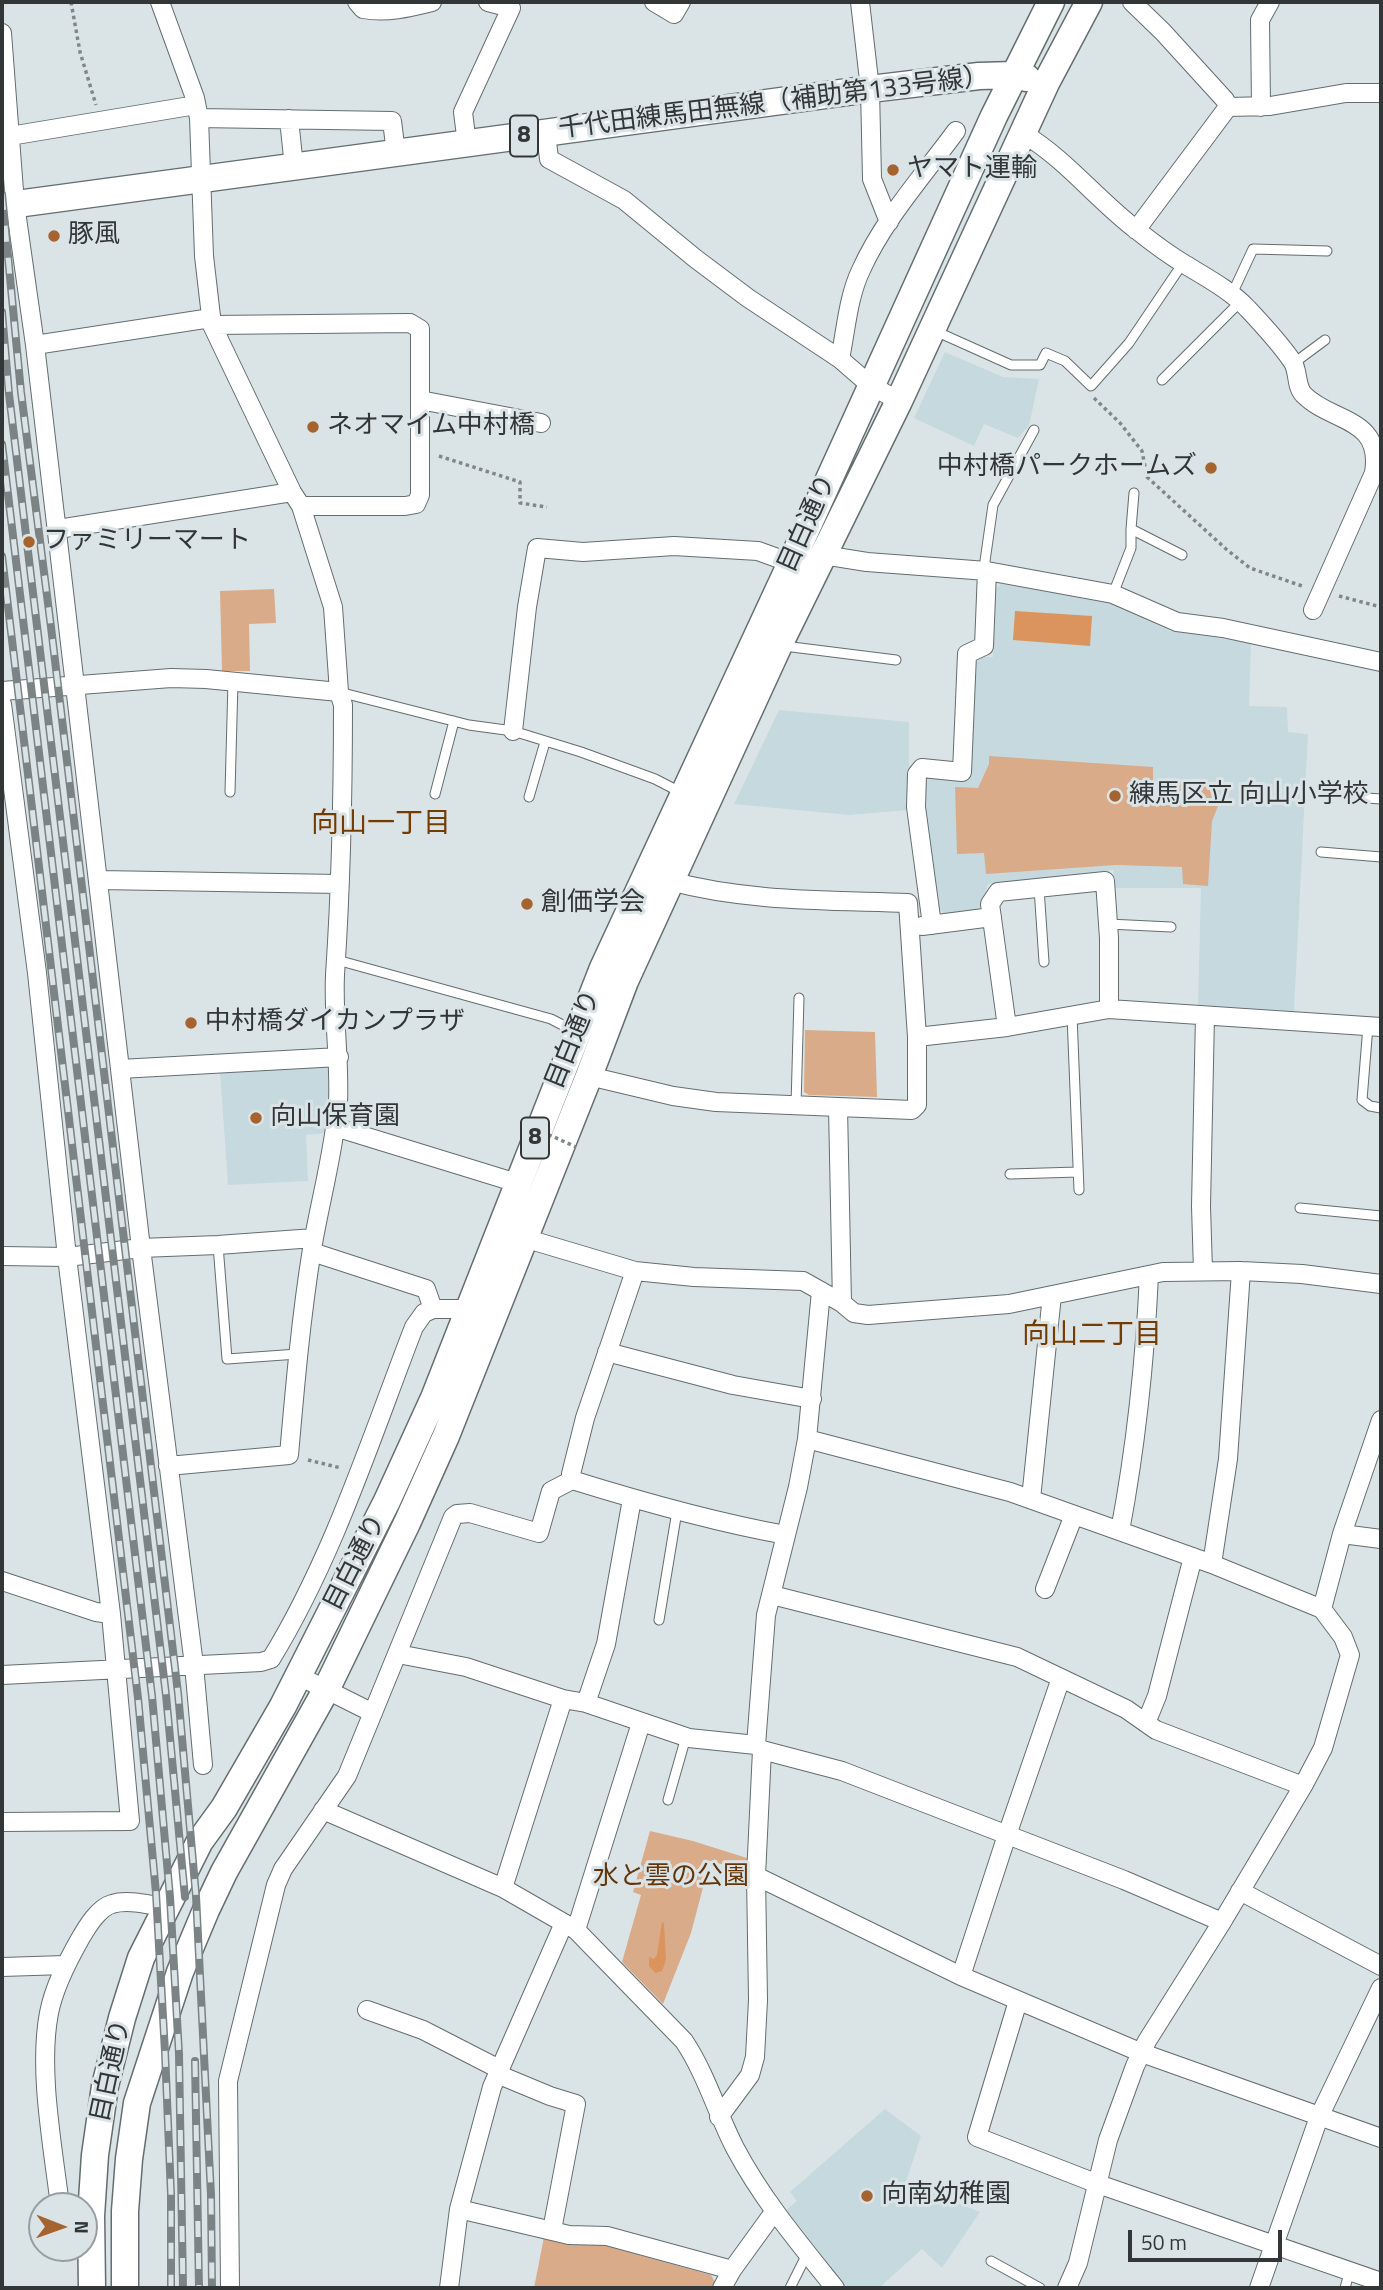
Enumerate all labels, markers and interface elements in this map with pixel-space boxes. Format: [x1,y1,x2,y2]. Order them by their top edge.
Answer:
street label: 千代田練馬田無線（補助第133号線） [557,62,991,146]
road number: 8 [510,116,538,156]
place label: ヤマト運輸 [907,154,1037,186]
marker: ヤマト運輸 [885,162,901,178]
place label: 豚風 [68,220,120,252]
marker: 豚風 [46,228,62,244]
place label: ネオマイム中村橋 [327,411,535,443]
marker: ネオマイム中村橋 [305,419,321,435]
place label: 中村橋パークホームズ [937,452,1197,484]
marker: 中村橋パークホームズ [1203,460,1219,476]
street label: 目白通り [773,470,843,578]
place label: ファミリーマート [43,526,251,558]
marker: ファミリーマート [21,534,37,550]
place label: 練馬区立 向山小学校 [1129,780,1369,812]
marker: 練馬区立 向山小学校 [1107,788,1123,804]
district label: 向山一丁目 [311,808,451,842]
place label: 創価学会 [541,888,645,920]
marker: 創価学会 [519,896,535,912]
street label: 目白通り [540,986,608,1094]
place label: 中村橋ダイカンプラザ [205,1007,465,1039]
marker: 中村橋ダイカンプラザ [183,1015,199,1031]
place label: 向山保育園 [270,1102,400,1134]
marker: 向山保育園 [248,1110,264,1126]
road number: 8 [521,1118,549,1158]
district label: 向山二丁目 [1022,1319,1162,1353]
street label: 目白通り [318,1510,394,1616]
park label: 水と雲の公園 [593,1862,749,1894]
street label: 目白通り [86,2017,138,2125]
place label: 向南幼稚園 [881,2180,1011,2212]
marker: 向南幼稚園 [859,2188,875,2204]
north arrow [28,2192,98,2262]
scale bar [1131,2216,1285,2260]
text: N [68,2220,97,2234]
text: 50 m [1141,2226,1187,2258]

